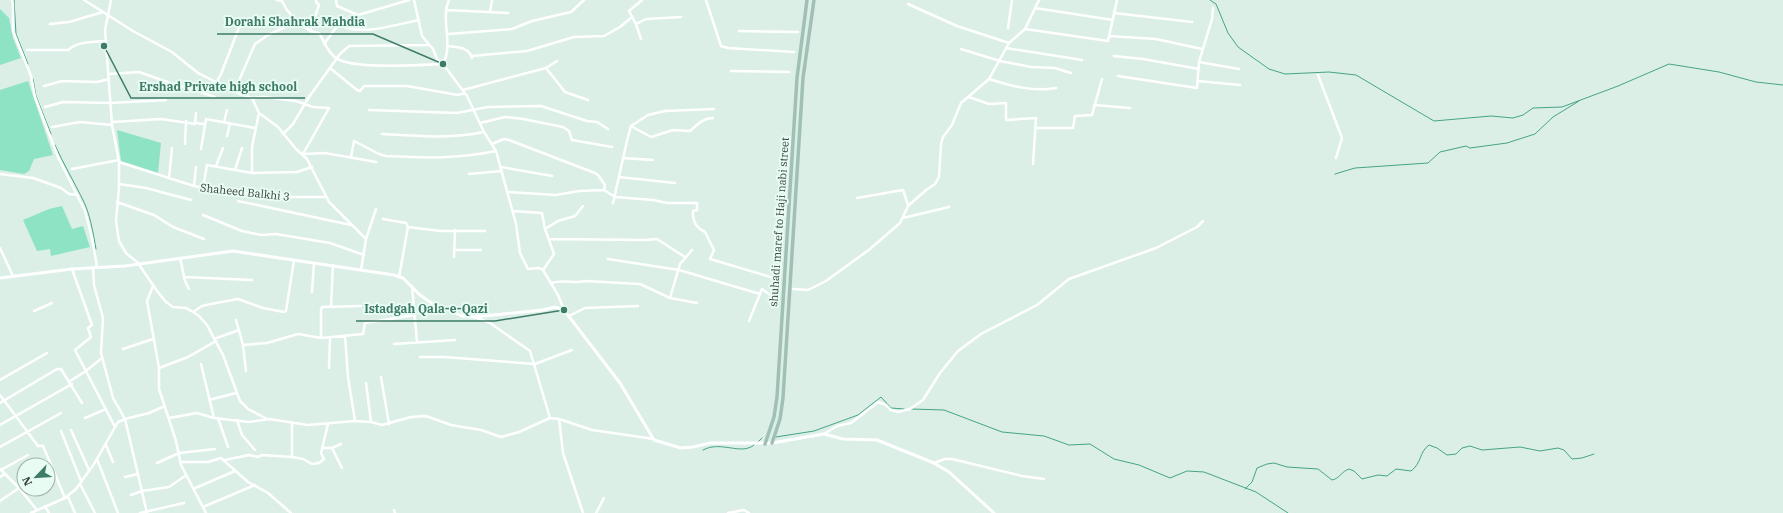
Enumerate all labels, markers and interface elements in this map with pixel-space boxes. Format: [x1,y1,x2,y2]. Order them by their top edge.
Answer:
callout: Dorahi Shahrak Mahdia [217,10,373,34]
text: Dorahi Shahrak Mahdia [225,14,365,29]
callout: Ershad Private high school [131,74,305,98]
text: Ershad Private high school [139,79,297,94]
street label: shuhadi maref to Haji nabi street [766,137,792,307]
street label: Shaheed Balkhi 3 [200,180,290,204]
callout: Istadgah Qala-e-Qazi [356,297,495,321]
text: Istadgah Qala-e-Qazi [364,301,488,316]
north arrow [16,457,56,497]
text: N [19,474,35,488]

